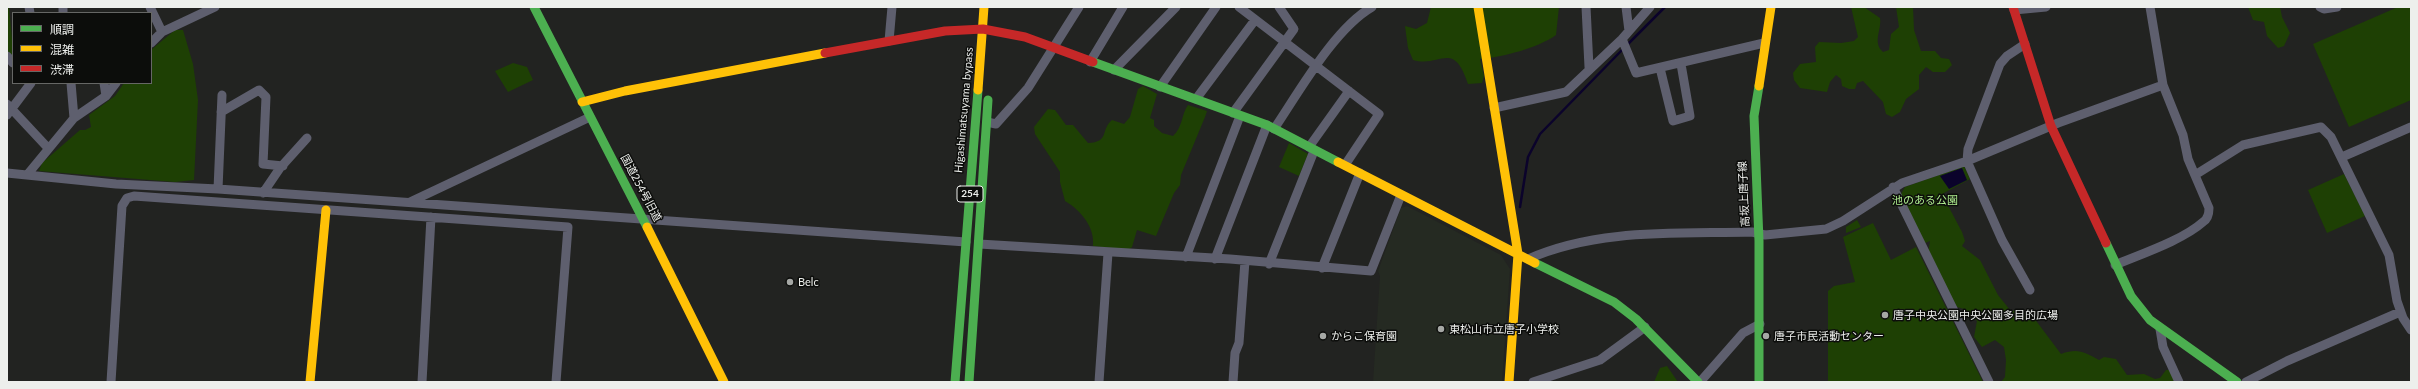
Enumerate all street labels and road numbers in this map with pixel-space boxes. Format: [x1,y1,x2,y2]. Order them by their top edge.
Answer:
street label: Higashimatsuyama bypass [952,47,976,173]
street label: 国道254号旧道 [618,152,664,224]
street label: 高坂上唐子線 [1736,161,1752,227]
road number: 254 [957,186,983,202]

